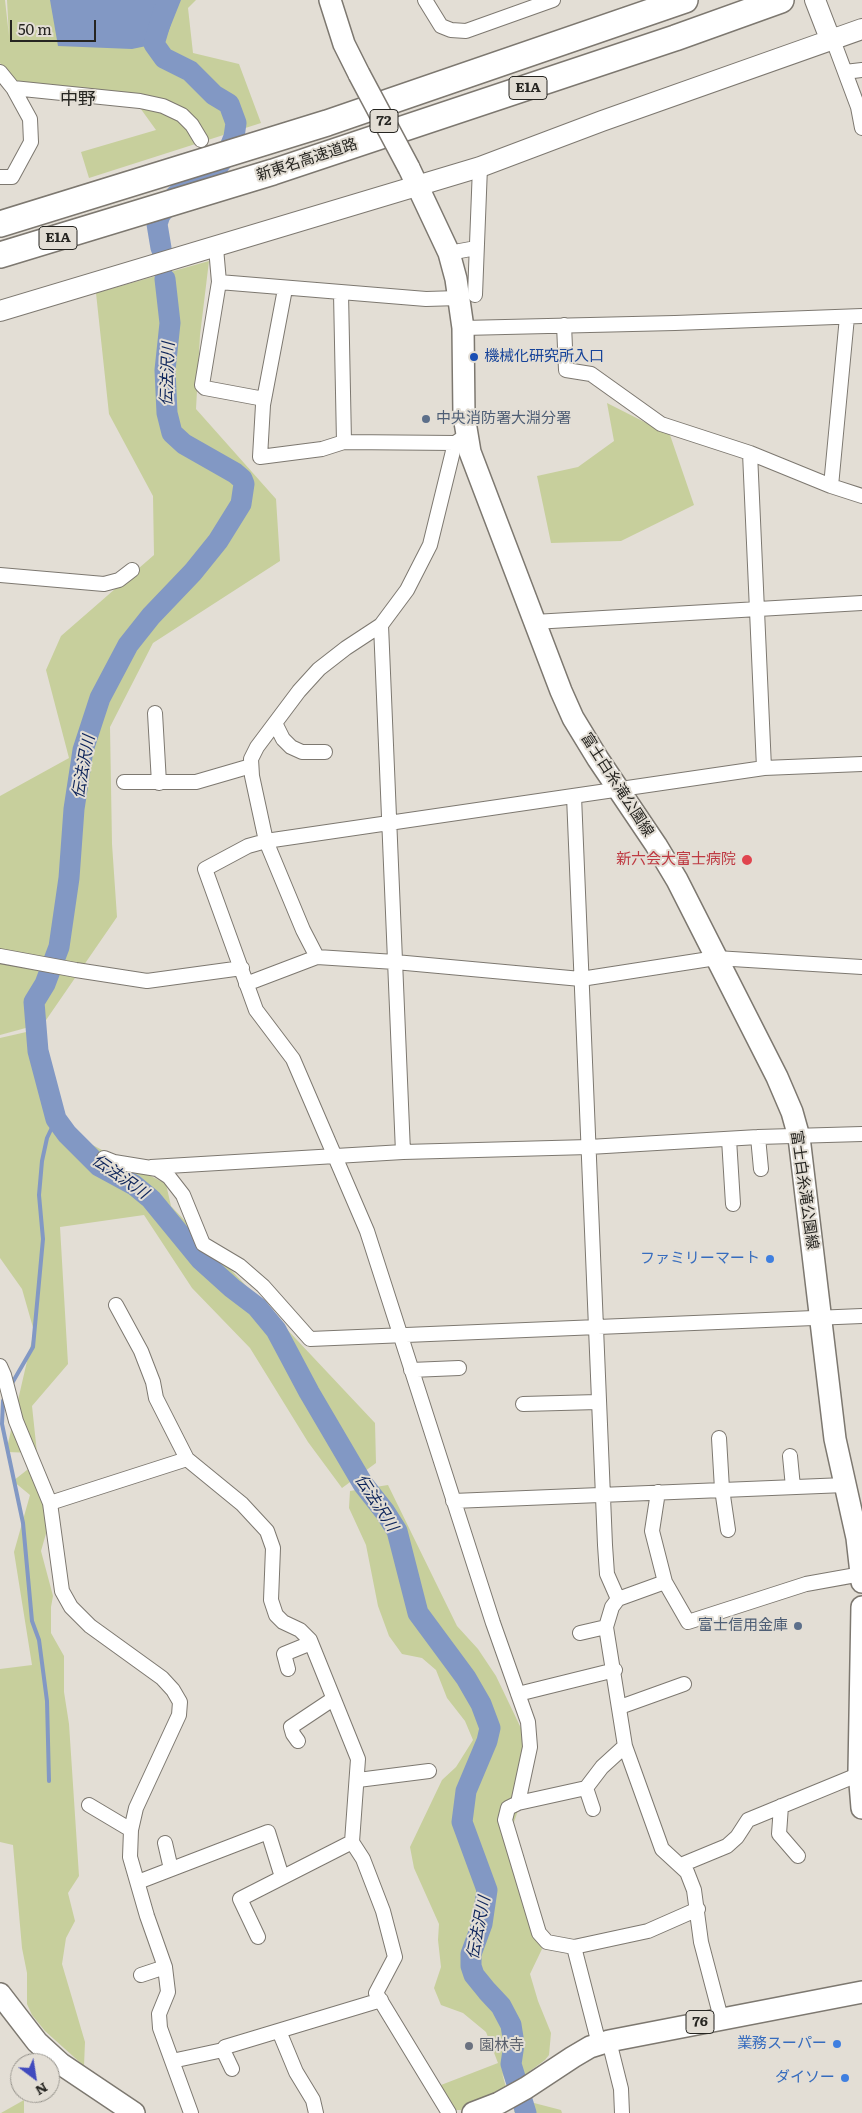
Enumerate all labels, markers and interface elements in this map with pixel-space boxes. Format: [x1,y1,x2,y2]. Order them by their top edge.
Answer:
scale bar [12,10,99,42]
text: 50 m [18,17,52,40]
road number: E1A [509,76,547,100]
district label: 中野 [60,89,96,111]
road number: 72 [370,110,398,132]
street label: 新東名高速道路 [254,135,360,185]
road number: E1A [39,227,77,250]
water label: 伝法沢川 [157,342,179,406]
place label: 機械化研究所入口 [484,348,604,366]
marker: 機械化研究所入口 [468,351,480,363]
place label: 中央消防署大淵分署 [436,410,571,428]
marker: 中央消防署大淵分署 [420,413,432,425]
street label: 富士白糸滝公園線 [577,730,657,840]
water label: 伝法沢川 [69,734,99,800]
place label: 新六会大富士病院 [616,851,736,869]
marker: 新六会大富士病院 [740,853,754,867]
street label: 富士白糸滝公園線 [787,1129,821,1251]
water label: 伝法沢川 [88,1151,152,1203]
place label: ファミリーマート [640,1250,760,1268]
marker: ファミリーマート [764,1253,776,1265]
water label: 伝法沢川 [351,1471,401,1535]
place label: 富士信用金庫 [698,1617,788,1635]
marker: 富士信用金庫 [792,1620,804,1632]
water label: 伝法沢川 [463,1895,495,1961]
road number: 76 [686,2010,714,2034]
place label: 業務スーパー [737,2035,827,2053]
place label: 園林寺 [479,2037,524,2055]
marker: 業務スーパー [831,2038,843,2050]
marker: 園林寺 [463,2040,475,2052]
north arrow [10,2053,60,2103]
place label: ダイソー [775,2069,835,2087]
marker: ダイソー [839,2072,851,2084]
text: N [32,2078,52,2102]

